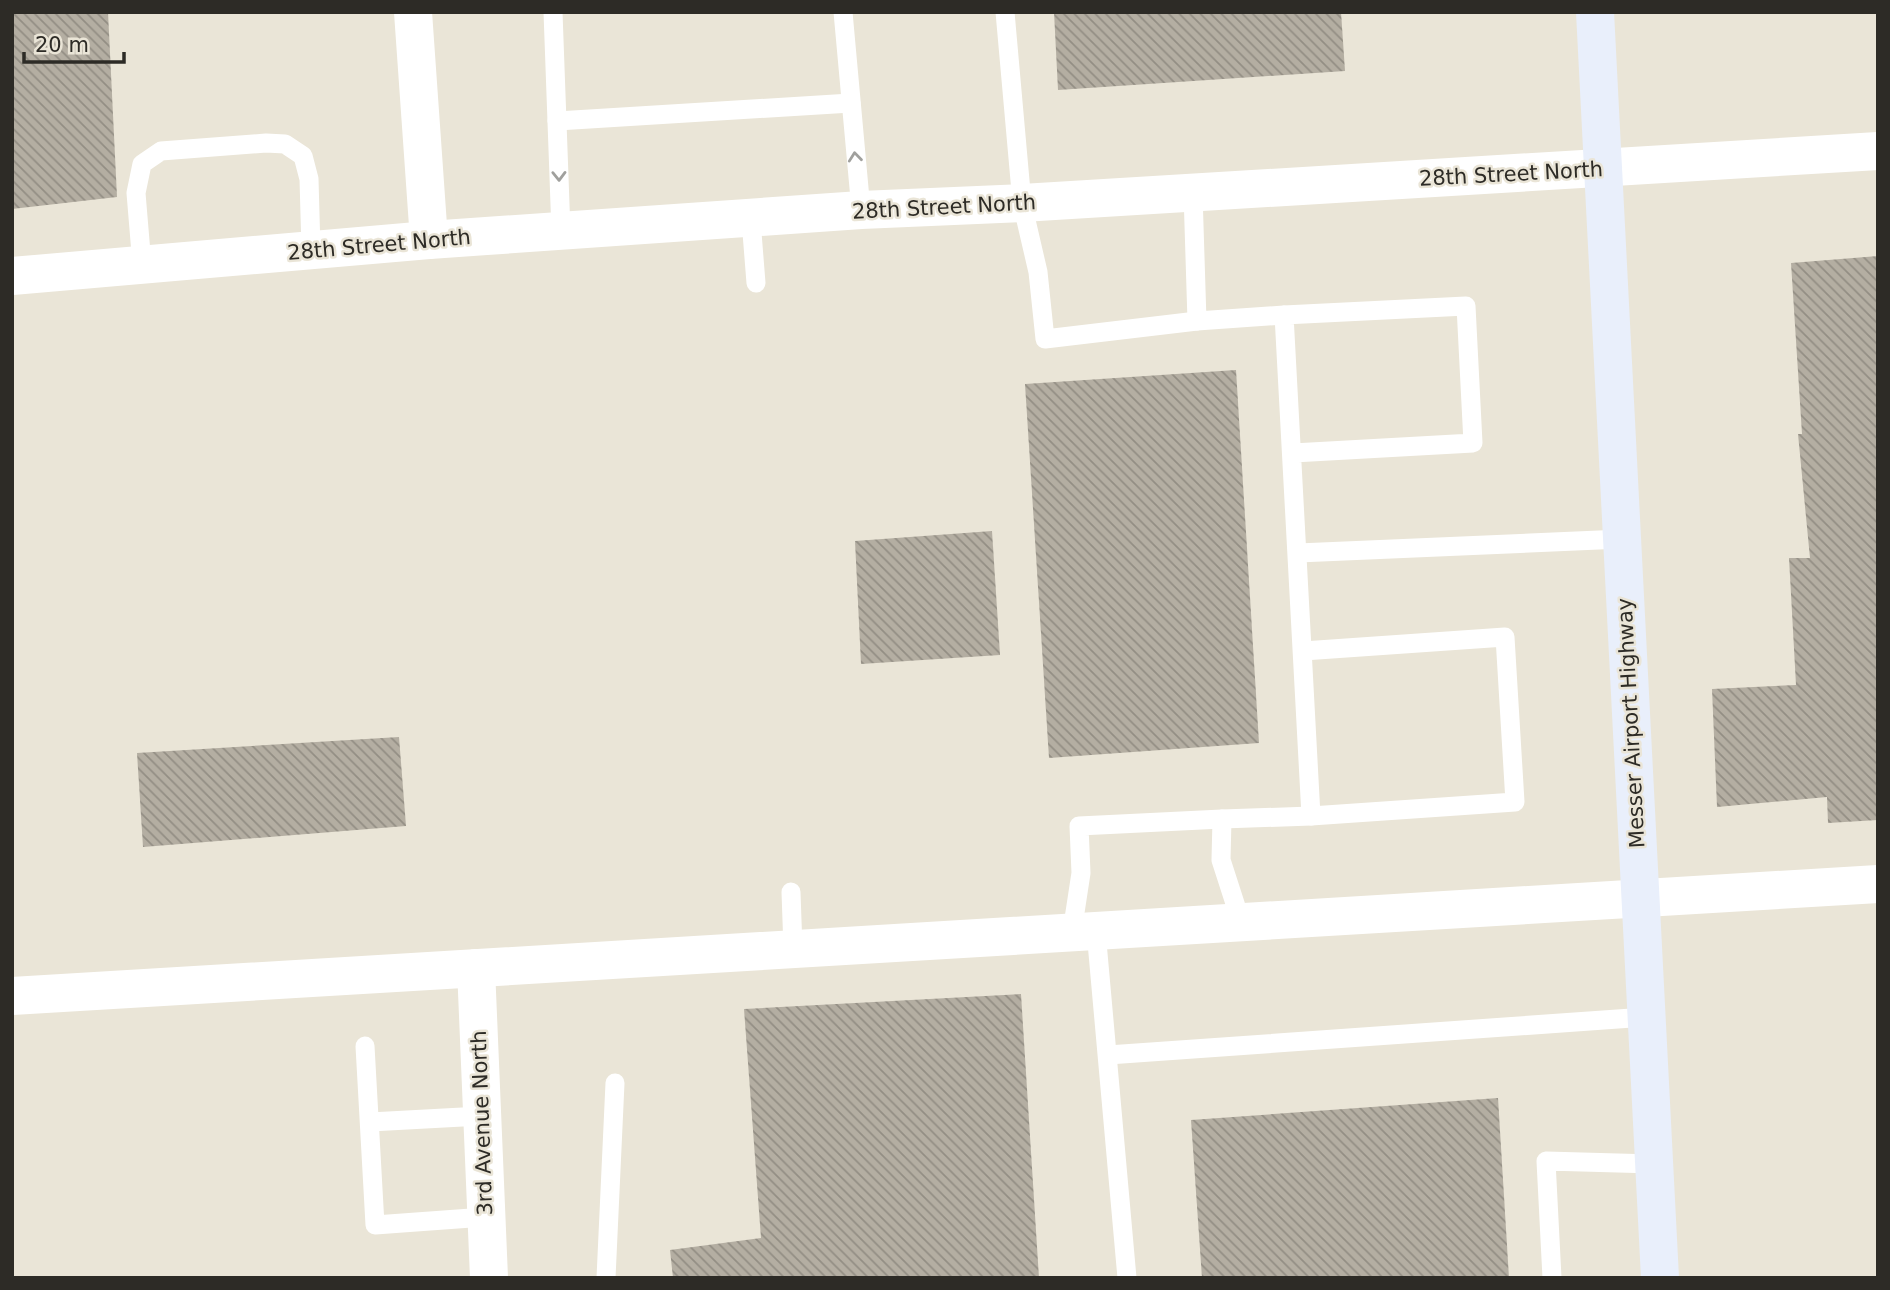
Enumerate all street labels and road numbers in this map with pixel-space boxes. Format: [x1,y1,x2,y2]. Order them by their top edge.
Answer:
street label: 28th Street North [1418,157,1604,191]
street label: 28th Street North [851,190,1037,224]
street label: 28th Street North [286,225,472,265]
street label: Messer Airport Highway [1612,597,1650,849]
street label: 3rd Avenue North [467,1030,497,1216]

